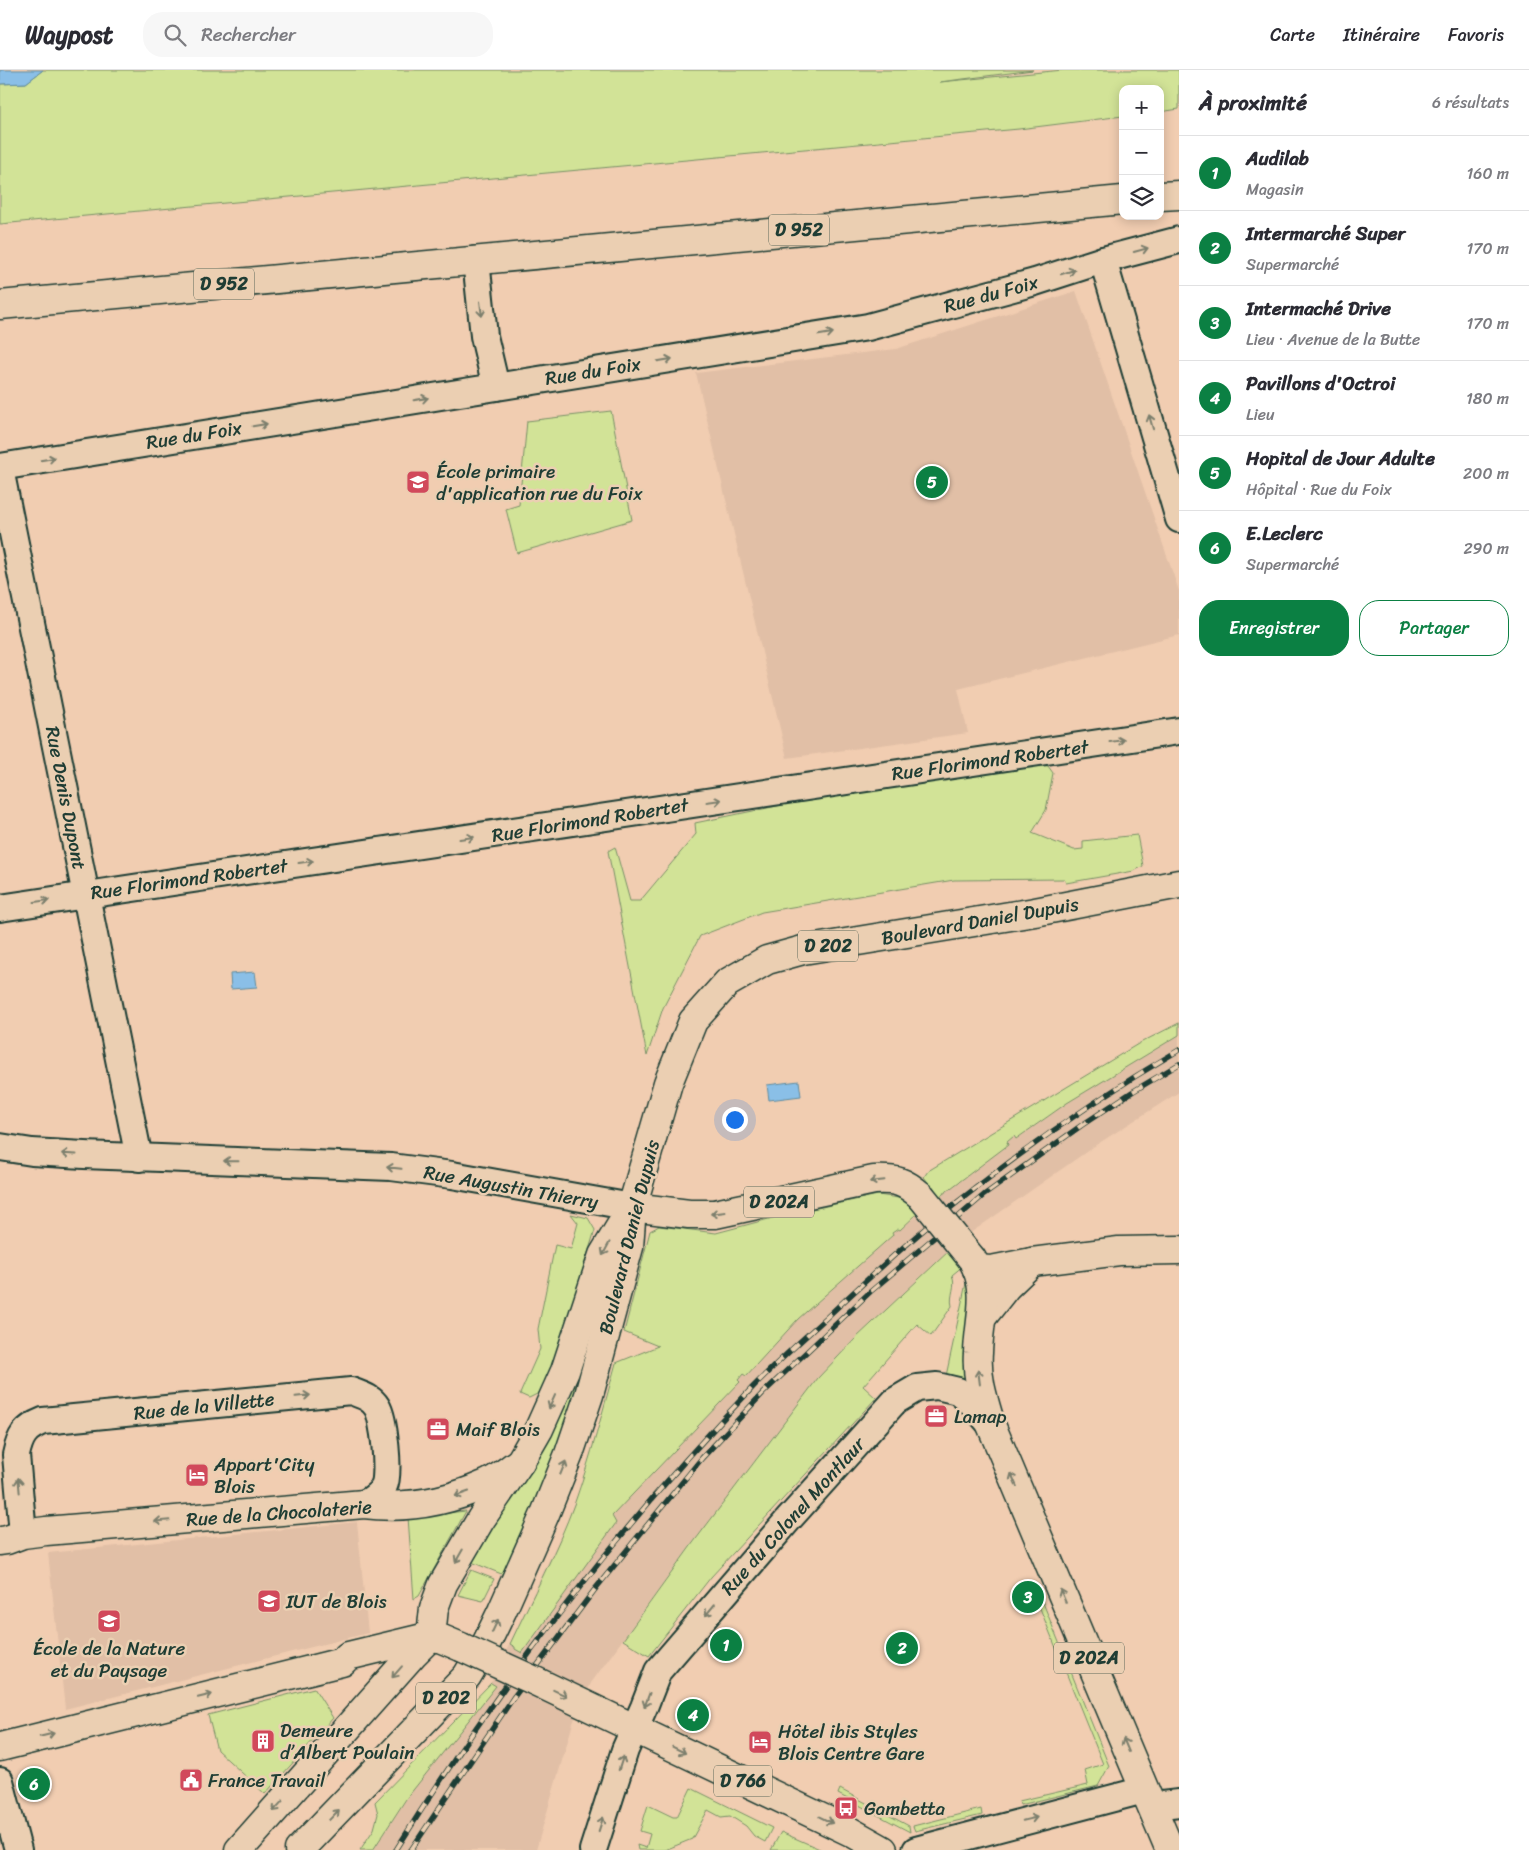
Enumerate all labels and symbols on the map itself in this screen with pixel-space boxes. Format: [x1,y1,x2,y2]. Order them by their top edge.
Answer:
road number: D 952 [769,214,829,246]
one-way arrow [1133,245,1149,254]
street label: Rue du Foix [940,265,1042,322]
one-way arrow [1059,267,1075,276]
road number: D 952 [194,268,254,300]
one-way arrow [476,301,486,317]
one-way arrow [817,328,833,338]
street label: Rue du Foix [543,347,644,395]
one-way arrow [657,354,673,364]
one-way arrow [412,393,428,403]
street label: Rue du Foix [144,411,245,459]
one-way arrow [1145,415,1155,431]
one-way arrow [252,419,268,429]
one-way arrow [40,454,56,464]
place label: École primaire d'application rue du Foix [436,455,643,510]
pin: 5 [916,463,948,501]
school or university icon: École primaire d'application rue du Foix [405,469,431,495]
street label: Rue Denis Dupont [36,723,96,873]
street label: Rue Florimond Robertet [889,730,1092,790]
one-way arrow [1109,736,1125,746]
street label: Rue Florimond Robertet [489,788,692,852]
one-way arrow [706,796,722,806]
one-way arrow [459,833,475,843]
street label: Rue Florimond Robertet [88,849,291,909]
one-way arrow [298,857,314,867]
street label: Boulevard Daniel Dupuis [879,887,1081,955]
one-way arrow [34,896,50,906]
road number: D 202 [798,930,858,961]
your location [722,1107,748,1133]
street label: Boulevard Daniel Dupuis [589,1136,669,1338]
one-way arrow [61,1149,77,1158]
street label: Rue Augustin Thierry [421,1155,601,1219]
one-way arrow [224,1156,240,1166]
one-way arrow [386,1163,402,1173]
one-way arrow [869,1176,885,1185]
road number: D 202A [744,1186,814,1218]
one-way arrow [710,1208,726,1218]
one-way arrow [601,1241,610,1256]
one-way arrow [974,1370,984,1386]
street label: Rue de la Villette [132,1382,276,1430]
one-way arrow [295,1391,311,1401]
one-way arrow [546,1394,556,1409]
place label: Lamap [954,1400,1006,1433]
office icon: Lamap [923,1403,949,1429]
place label: Maif Blois [456,1413,540,1446]
office icon: Maif Blois [425,1416,451,1442]
street label: Rue du Colonel Montlaur [713,1428,874,1603]
place label: Appart'City Blois [213,1448,315,1503]
one-way arrow [559,1461,569,1476]
hotel icon: Appart'City Blois [184,1462,210,1488]
one-way arrow [1009,1473,1019,1488]
one-way arrow [14,1477,24,1493]
one-way arrow [454,1489,470,1499]
street label: Rue de la Chocolaterie [185,1490,373,1536]
one-way arrow [154,1517,170,1526]
one-way arrow [454,1548,464,1563]
pin: 3 [1012,1578,1044,1616]
place label: IUT de Blois [285,1585,387,1618]
school or university icon: IUT de Blois [256,1588,282,1614]
one-way arrow [1057,1588,1066,1603]
one-way arrow [704,1603,715,1616]
school or university icon: École de la Nature et du Paysage [96,1608,122,1634]
one-way arrow [490,1619,500,1634]
pin: 1 [710,1626,742,1664]
pin: 2 [886,1629,918,1667]
place label: École de la Nature et du Paysage [33,1632,186,1687]
road number: D 202A [1054,1642,1124,1674]
one-way arrow [392,1665,403,1678]
road number: D 202 [416,1682,476,1714]
one-way arrow [553,1688,568,1698]
one-way arrow [196,1691,212,1700]
one-way arrow [642,1692,651,1707]
pin: 4 [677,1696,709,1734]
place label: Demeure d’Albert Poulain [280,1714,414,1769]
place label: Hôtel ibis Styles Blois Centre Gare [778,1715,924,1770]
building icon: Demeure d’Albert Poulain [250,1728,276,1754]
hotel icon: Hôtel ibis Styles Blois Centre Gare [747,1729,773,1755]
one-way arrow [39,1730,55,1740]
one-way arrow [1120,1738,1129,1753]
one-way arrow [671,1746,686,1755]
one-way arrow [617,1755,627,1771]
place label: France Travail [208,1764,326,1797]
pin: 6 [18,1765,50,1803]
road number: D 766 [714,1765,772,1796]
public building icon: France Travail [178,1767,204,1793]
place label: Gambetta [864,1792,946,1825]
bus stop icon: Gambetta [833,1795,859,1821]
one-way arrow [272,1800,284,1813]
one-way arrow [327,1809,340,1821]
one-way arrow [1022,1814,1038,1824]
one-way arrow [818,1815,833,1825]
one-way arrow [597,1816,607,1832]

